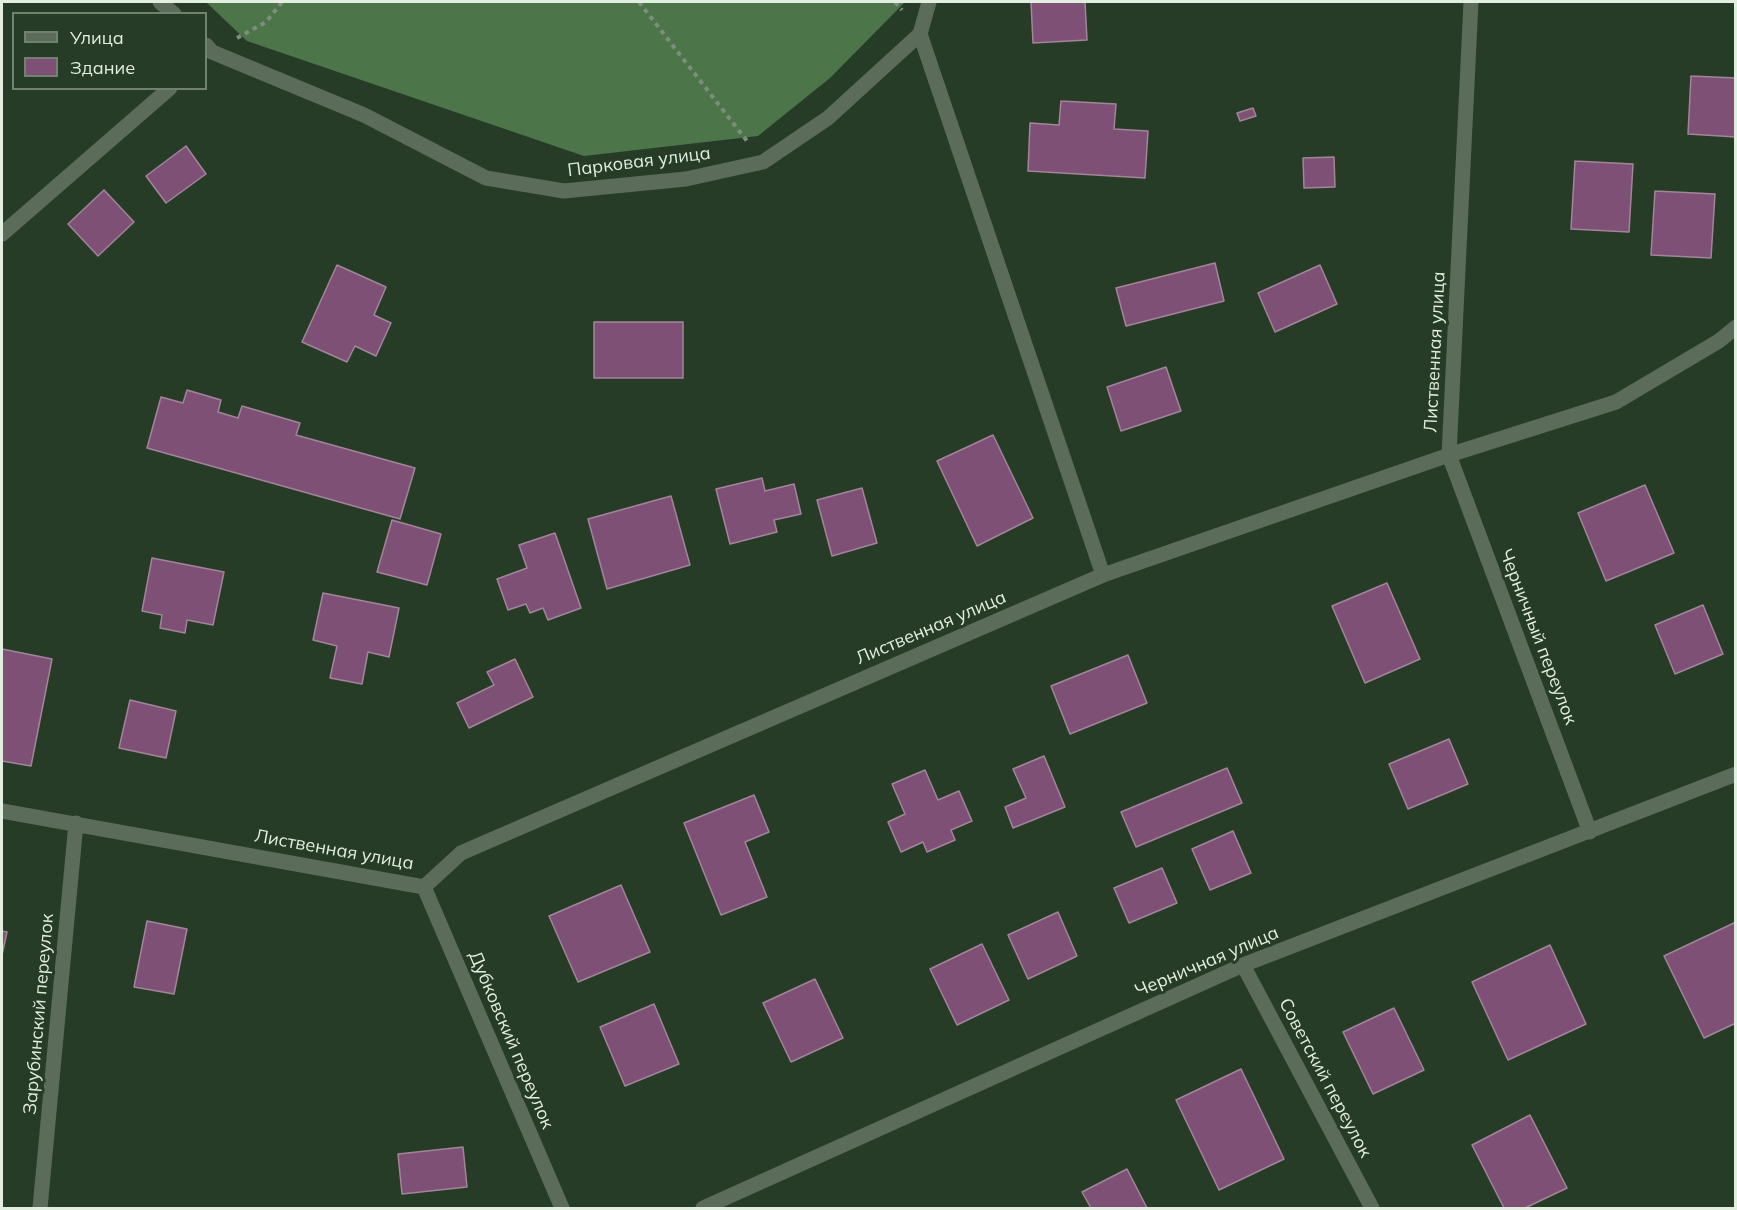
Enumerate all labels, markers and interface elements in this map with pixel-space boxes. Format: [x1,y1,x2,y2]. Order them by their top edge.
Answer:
legend [12,12,207,90]
text: Улица [70,26,124,49]
text: Здание [70,56,135,79]
street label: Парковая улица [566,143,712,181]
street label: Лиственная улица [1420,271,1450,433]
street label: Черничный переулок [1495,546,1581,728]
street label: Лиственная улица [853,587,1009,669]
street label: Лиственная улица [253,825,415,875]
street label: Зарубинский переулок [19,913,59,1115]
street label: Черничная улица [1132,922,1282,1002]
street label: Дубковский переулок [464,948,558,1132]
street label: Советский переулок [1274,995,1376,1161]

